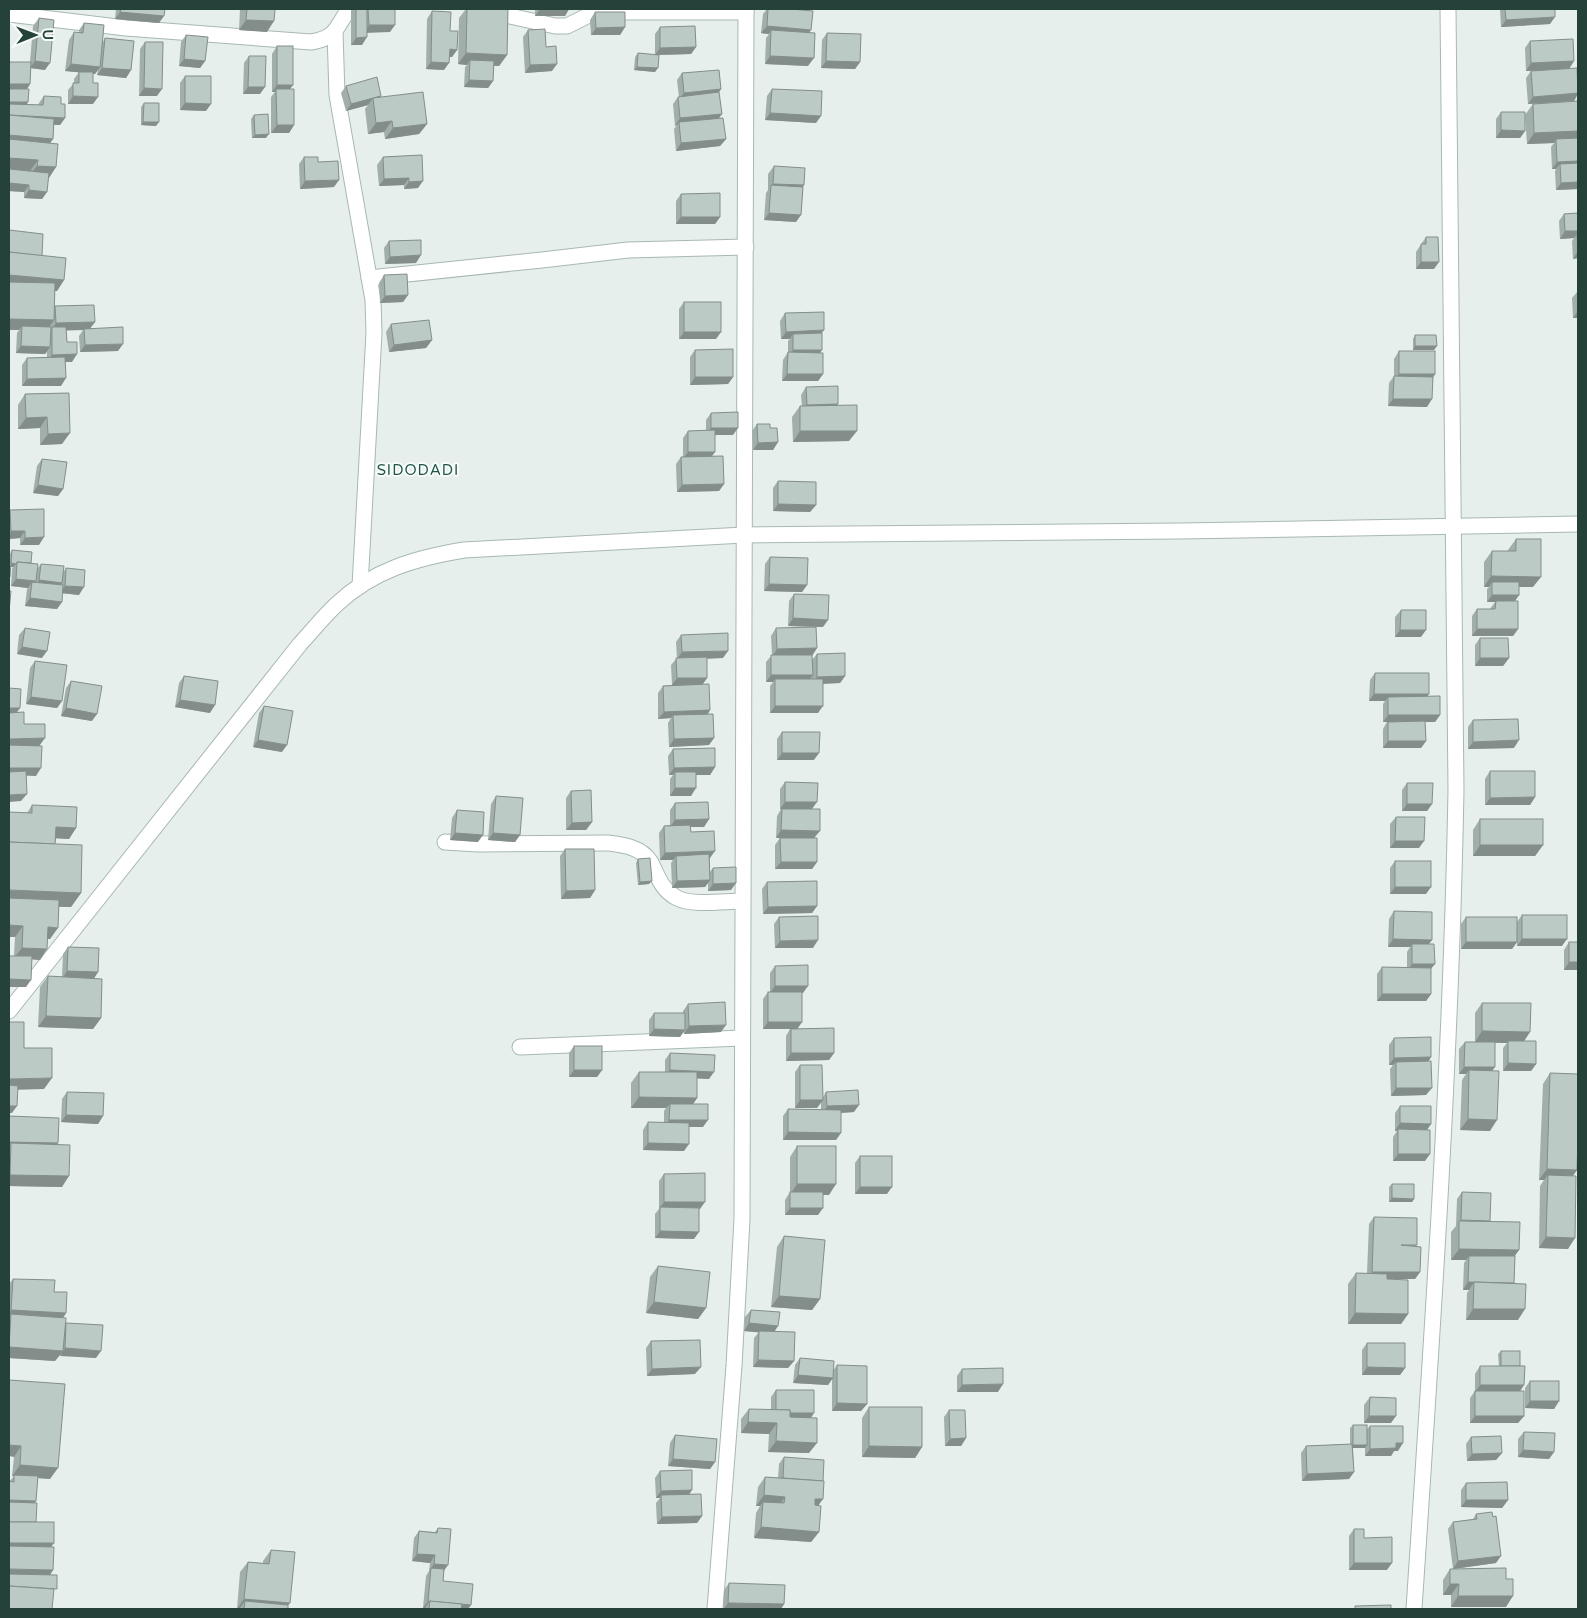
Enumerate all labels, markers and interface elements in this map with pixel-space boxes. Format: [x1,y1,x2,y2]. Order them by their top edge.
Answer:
north arrow [10,10,60,60]
text: U [39,29,56,40]
district label: SIDODADI [377,461,459,479]

